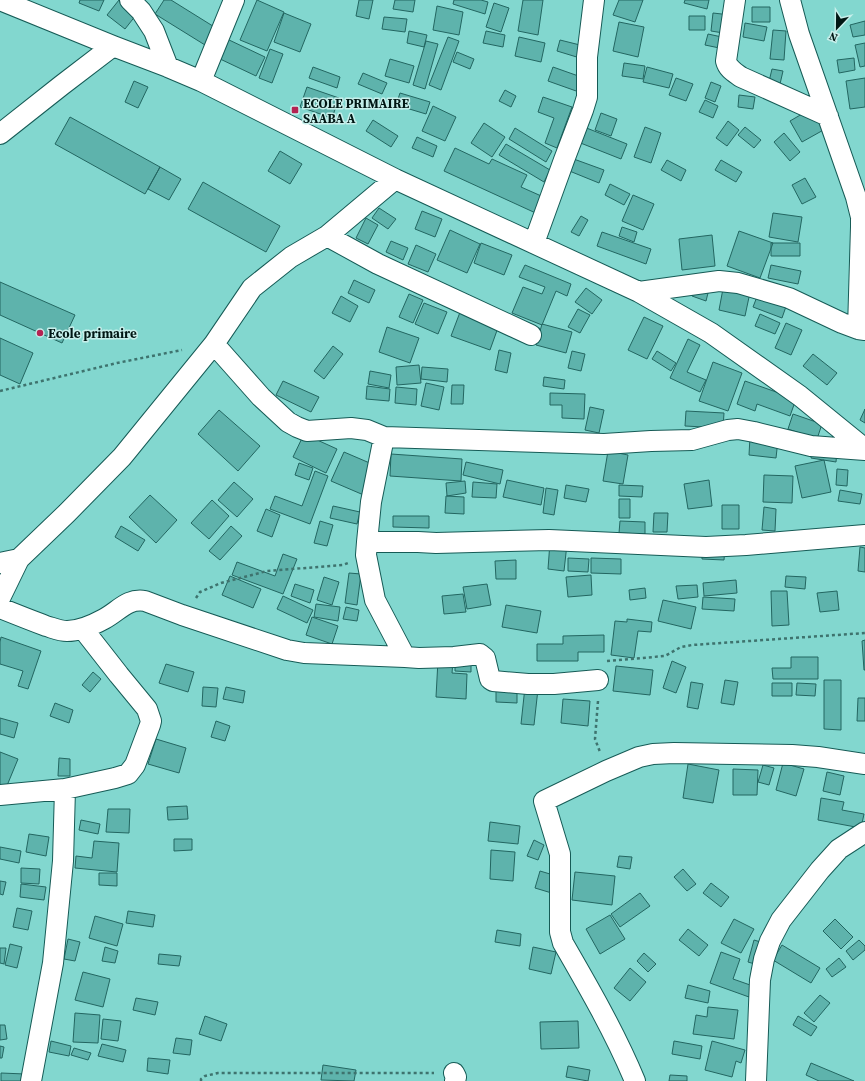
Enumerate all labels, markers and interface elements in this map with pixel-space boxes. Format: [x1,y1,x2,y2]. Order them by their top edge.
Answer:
north arrow [817,8,857,48]
text: N [827,28,840,45]
place label: ECOLE PRIMAIRE SAABA A [303,95,410,127]
marker: ECOLE PRIMAIRE SAABA A [290,105,300,115]
place label: Ecole primaire [48,325,137,342]
marker: Ecole primaire [35,328,45,338]

